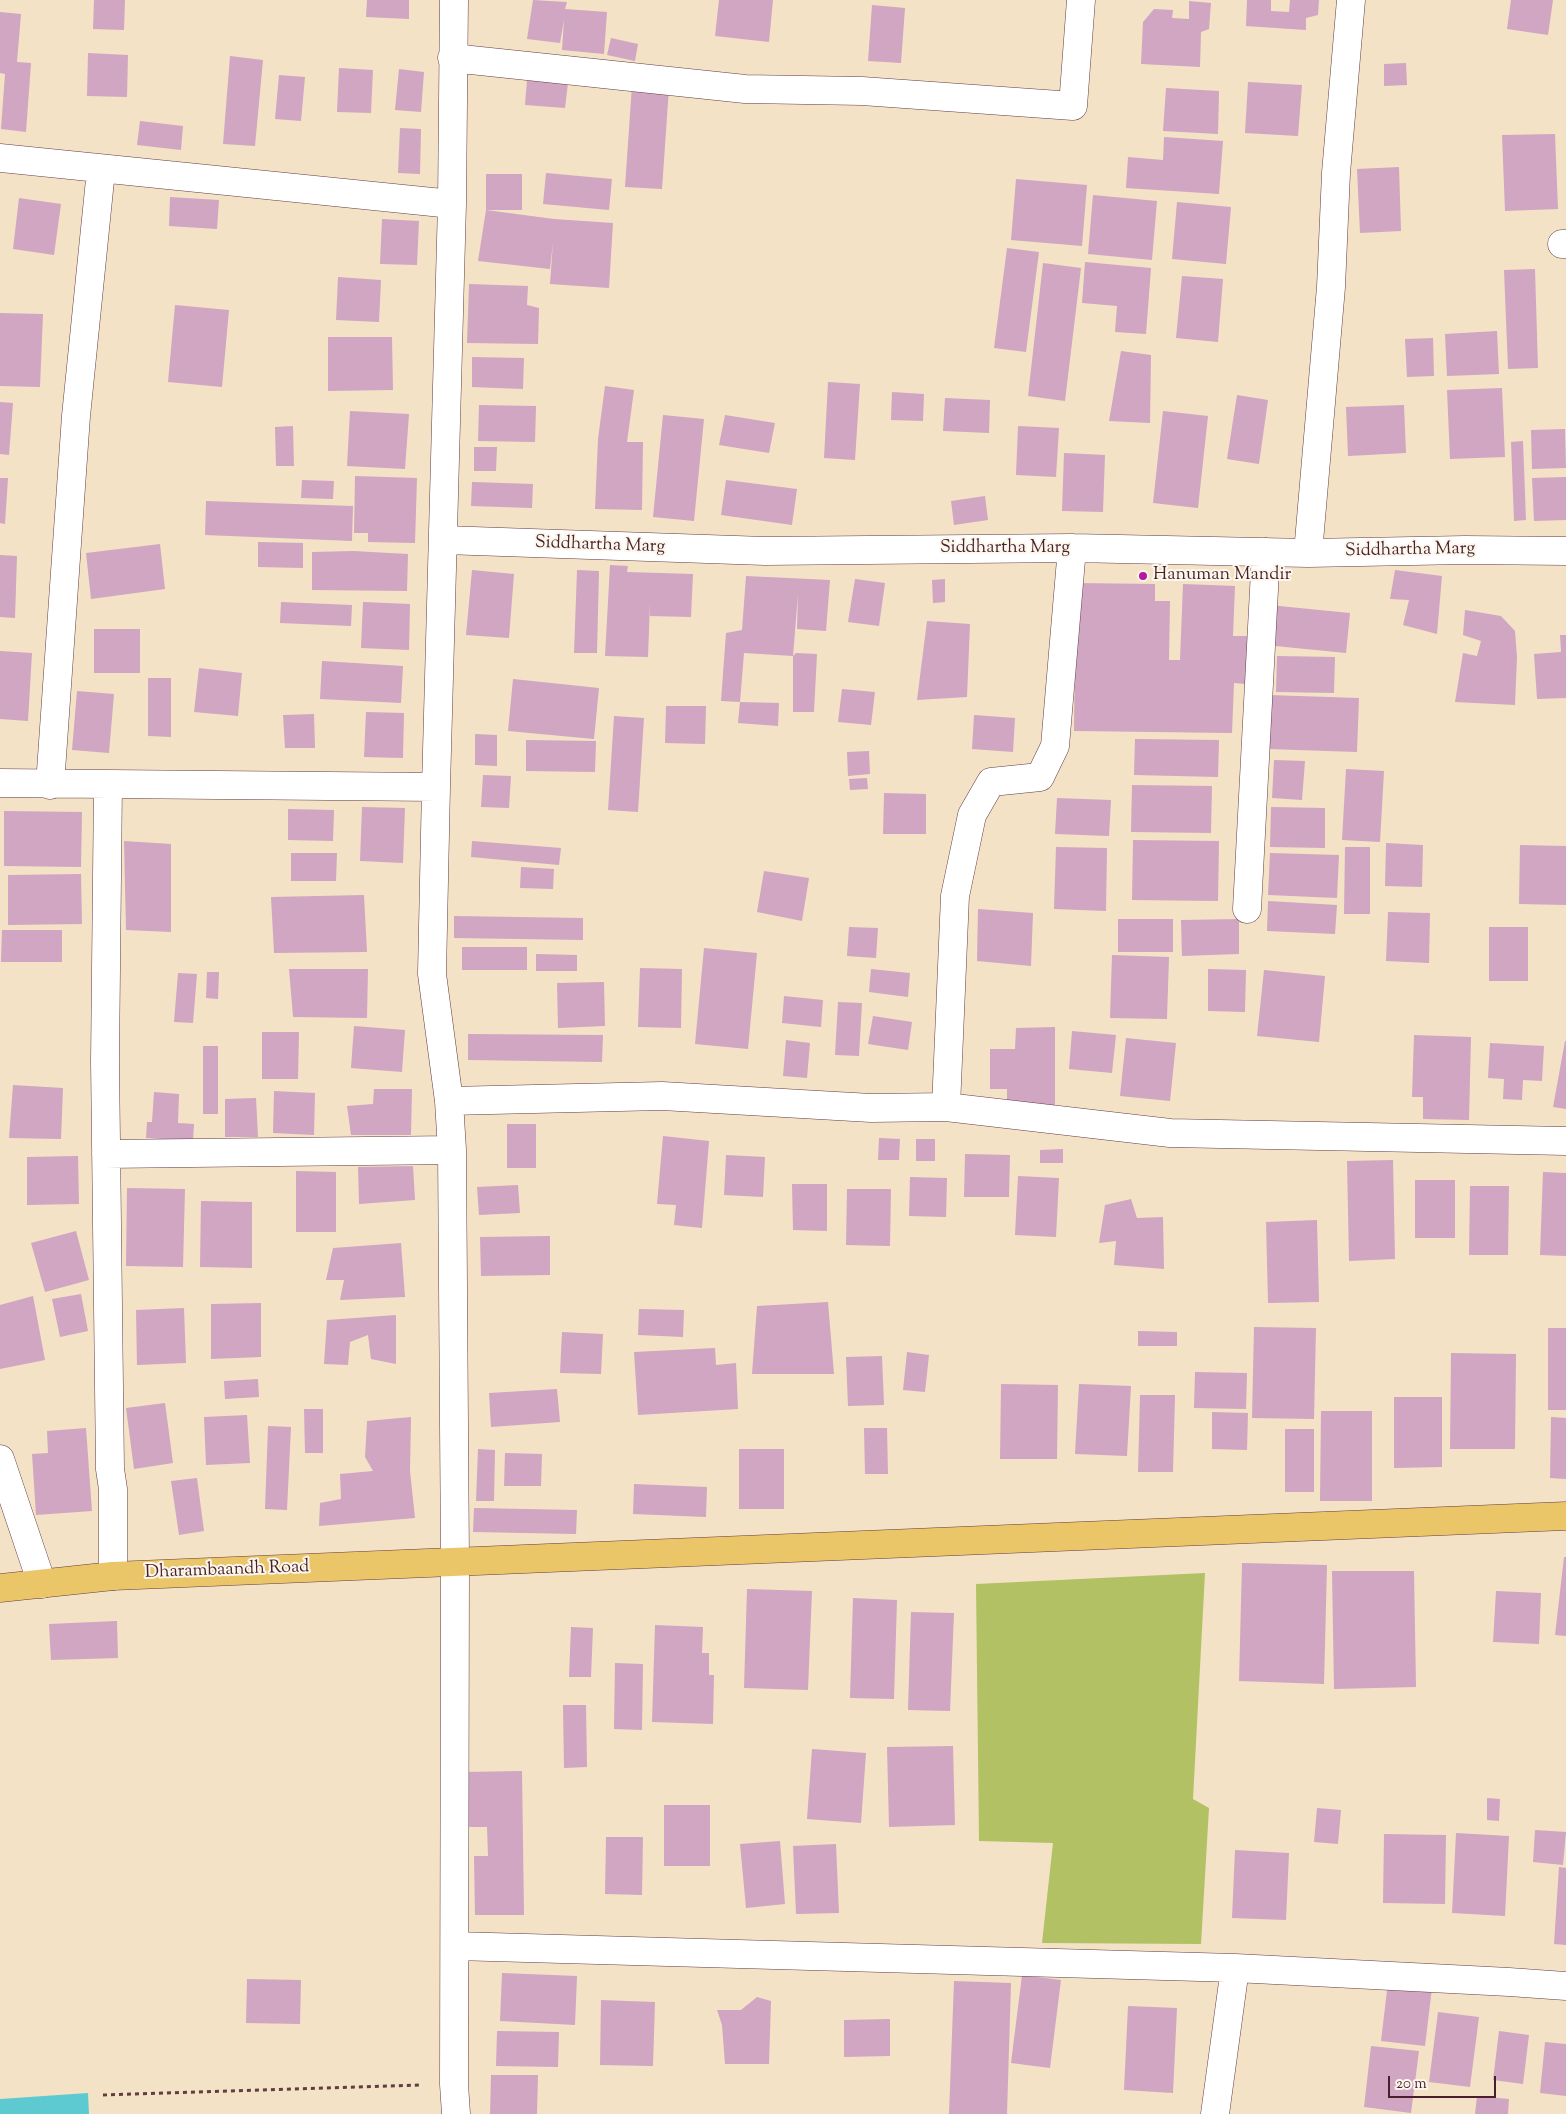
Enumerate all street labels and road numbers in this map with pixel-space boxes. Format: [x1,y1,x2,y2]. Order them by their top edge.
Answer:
street label: Siddhartha Marg [535,533,665,559]
street label: Siddhartha Marg [940,538,1070,560]
street label: Siddhartha Marg [1345,539,1475,563]
street label: Dharambaandh Road [144,1557,310,1585]

